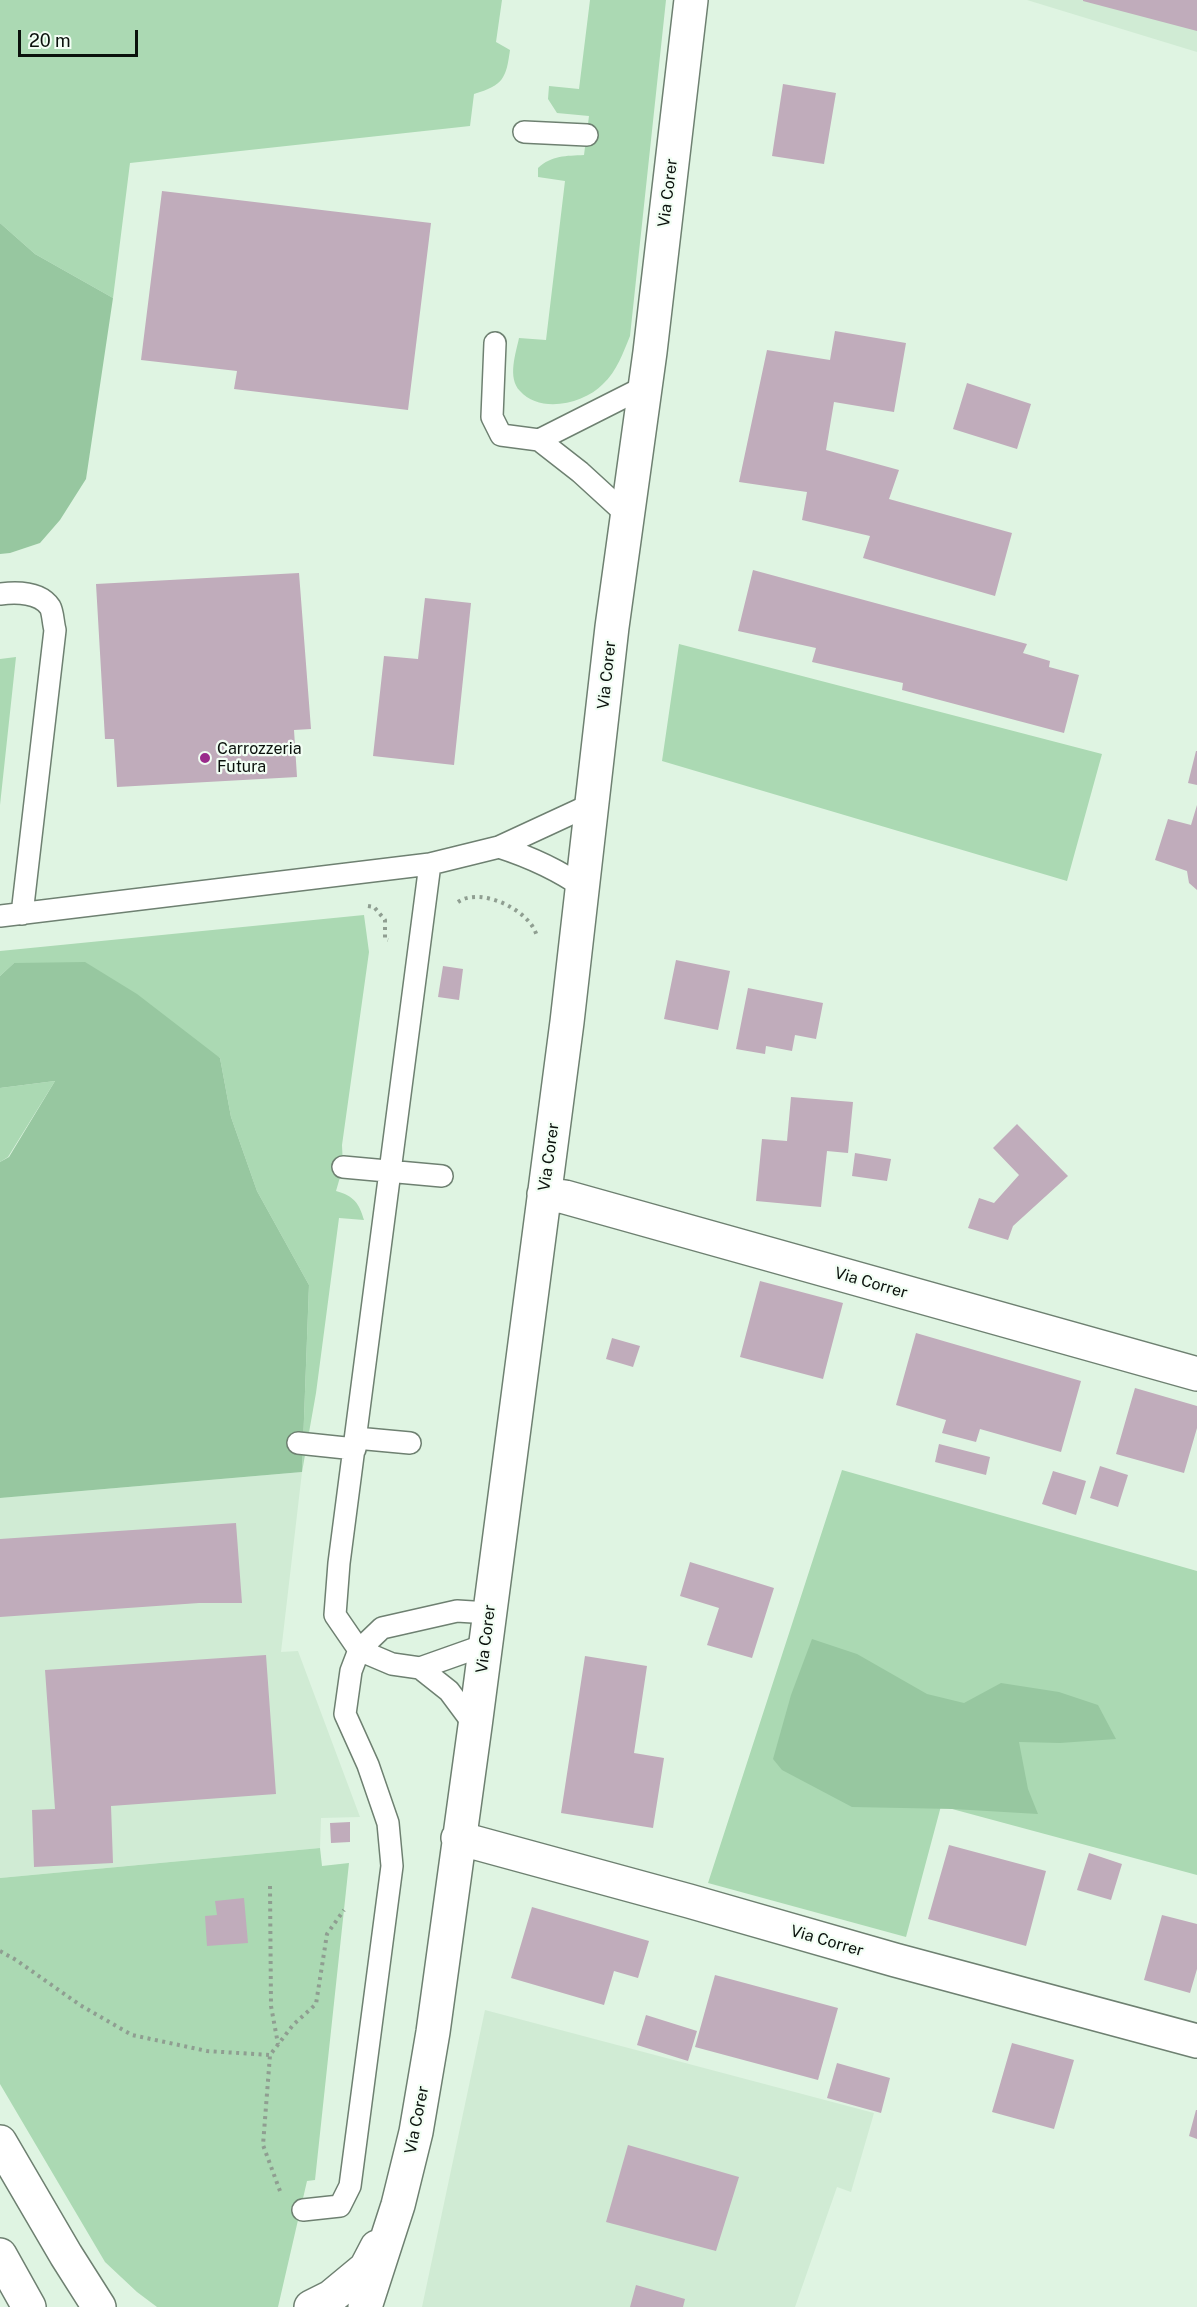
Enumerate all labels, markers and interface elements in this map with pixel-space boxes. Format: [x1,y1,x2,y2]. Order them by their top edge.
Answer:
scale bar [21,18,141,56]
text: 20 m [29,30,71,51]
street label: Via Corer [654,158,682,228]
street label: Via Corer [594,640,620,710]
place label: Carrozzeria Futura [217,739,302,777]
marker: Carrozzeria Futura [198,751,212,765]
street label: Via Corer [535,1122,563,1192]
street label: Via Correr [832,1263,910,1303]
street label: Via Corer [472,1604,500,1674]
street label: Via Correr [788,1921,866,1961]
street label: Via Corer [401,2084,433,2156]

